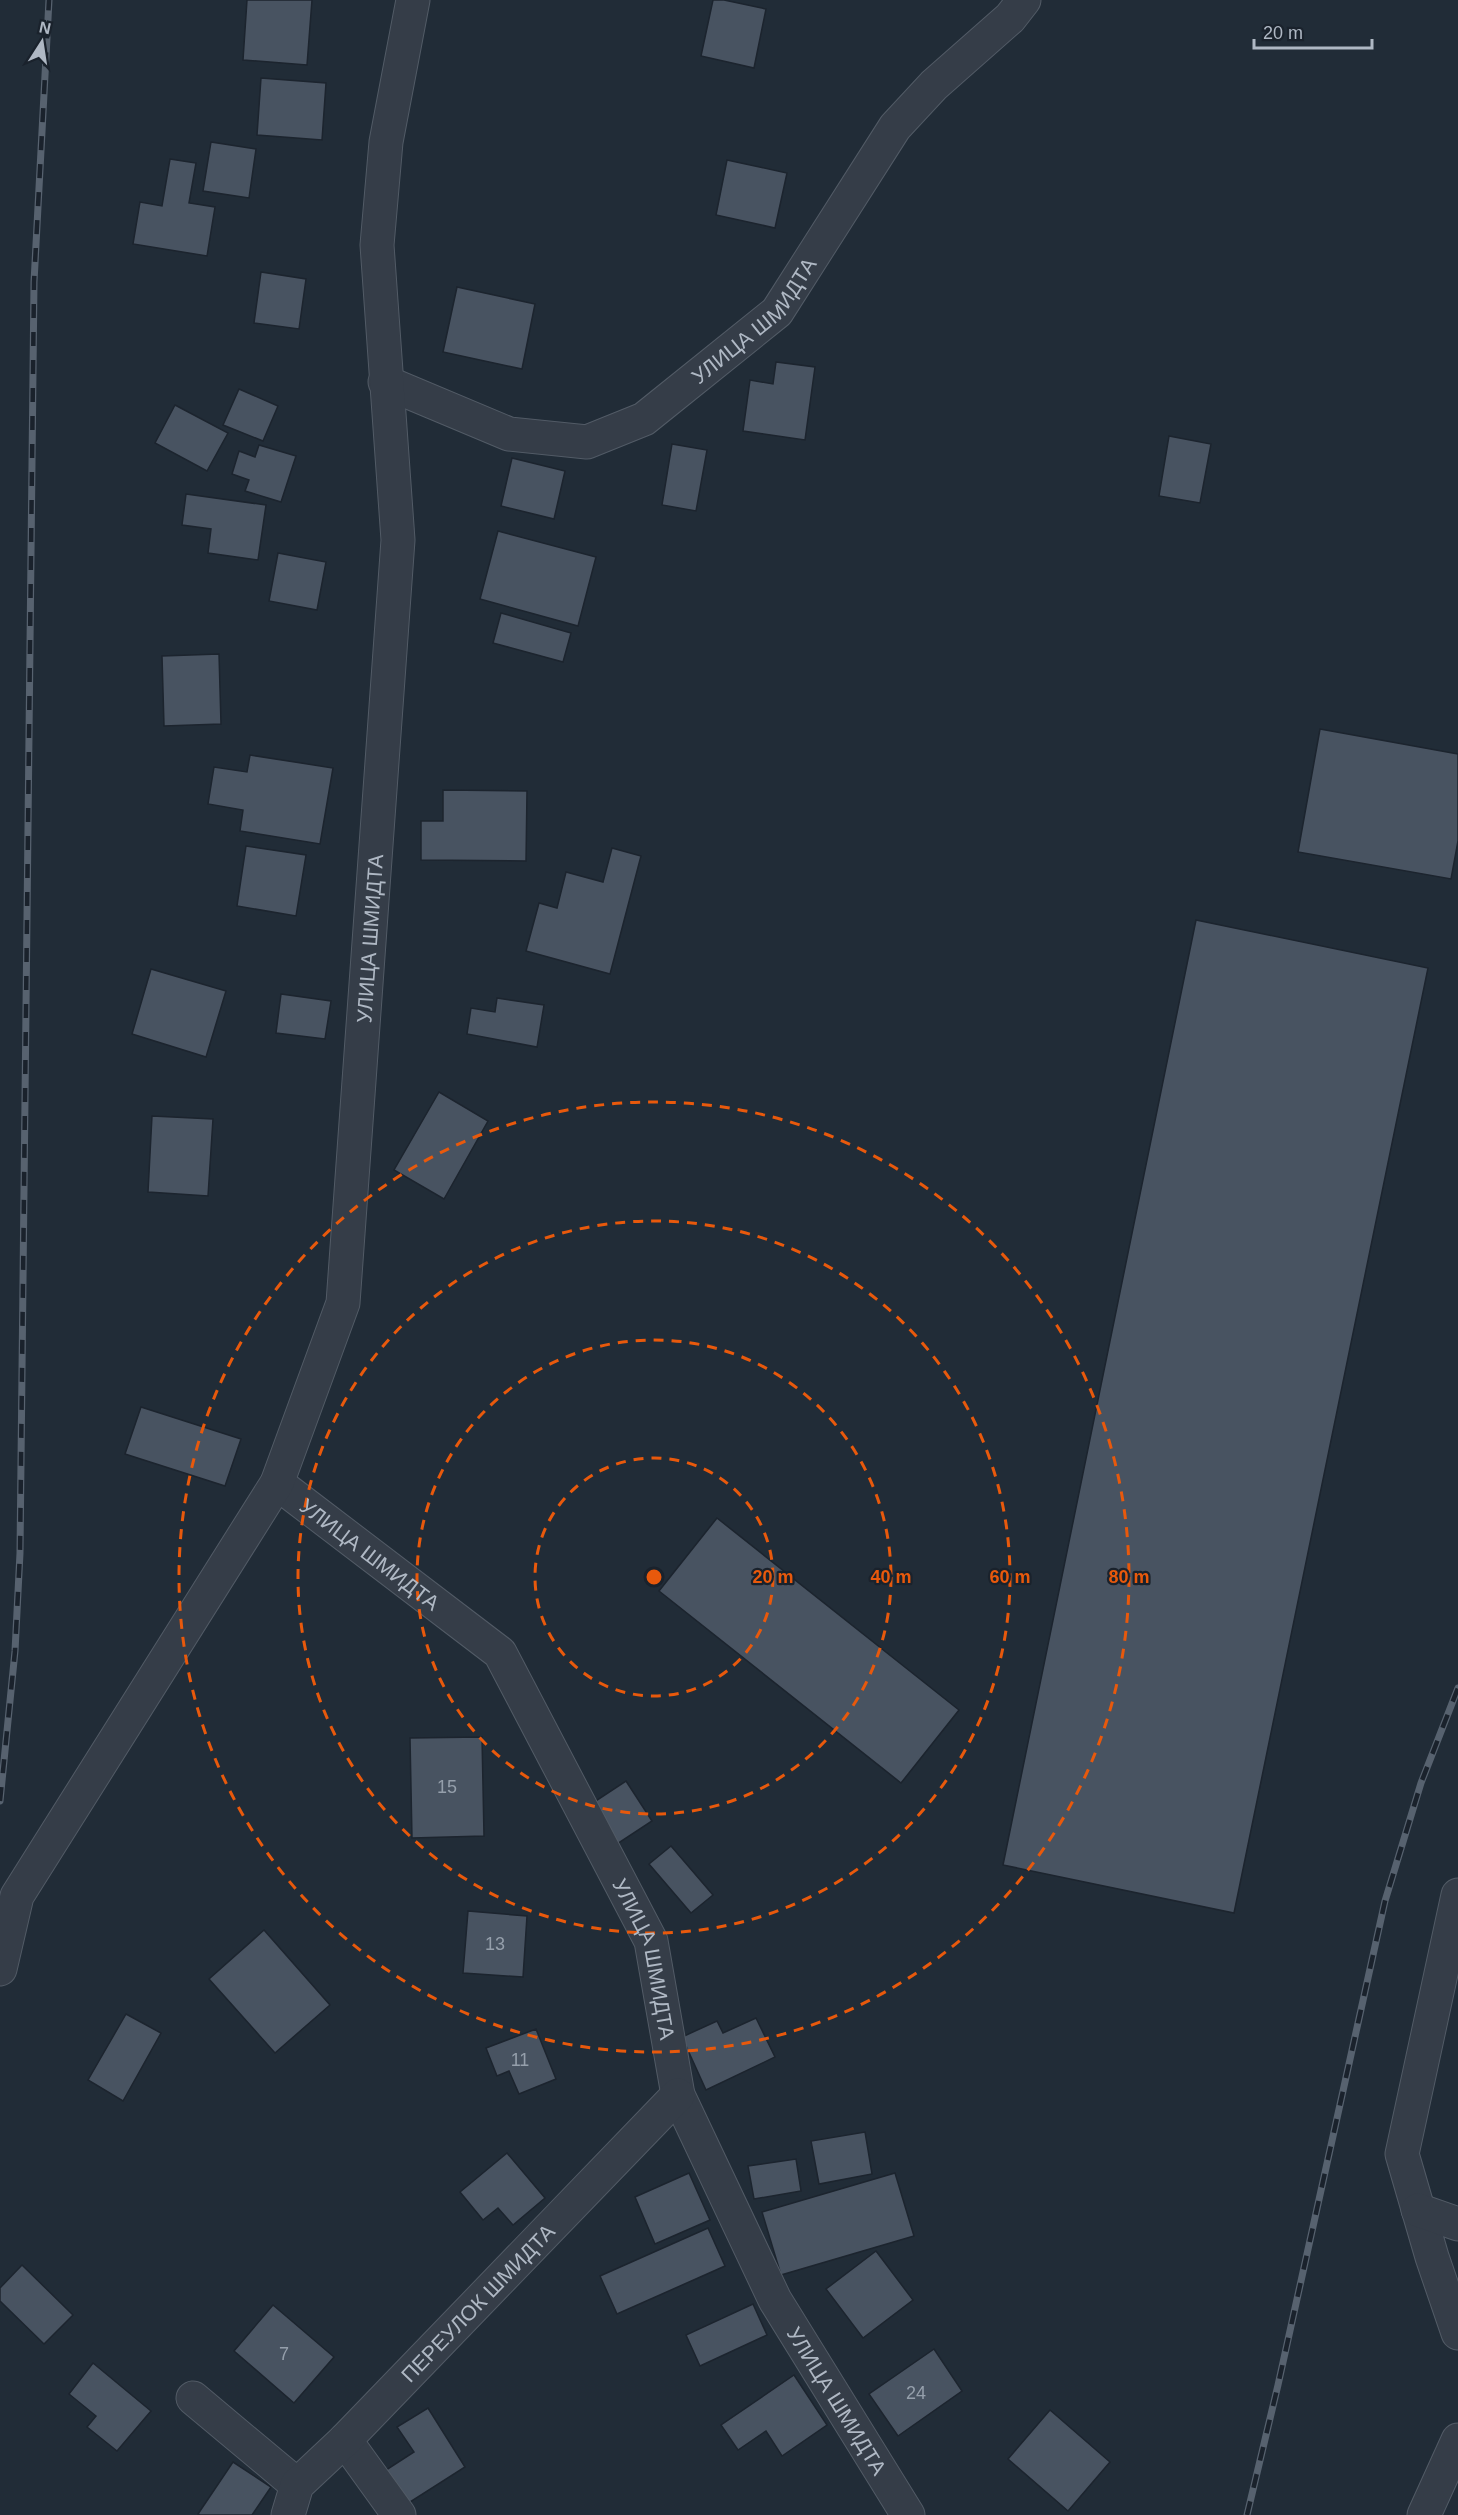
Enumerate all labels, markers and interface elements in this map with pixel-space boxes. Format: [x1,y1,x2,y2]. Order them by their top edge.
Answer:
north arrow [12,12,72,72]
scale bar [1254,12,1372,50]
text: N [38,18,52,37]
text: 20 m [1263,23,1303,43]
street label: УЛИЦА ШМИДТА [687,253,820,388]
street label: УЛИЦА ШМИДТА [352,853,387,1024]
street label: УЛИЦА ШМИДТА [296,1494,444,1614]
centre of rings [644,1567,664,1587]
text: 20 m [752,1567,794,1587]
text: 40 m [870,1567,912,1587]
text: 60 m [989,1567,1031,1587]
text: 80 m [1108,1567,1150,1587]
house number: 15 [437,1777,457,1797]
street label: УЛИЦА ШМИДТА [609,1874,680,2041]
house number: 13 [485,1934,505,1954]
house number: 11 [511,2050,529,2070]
street label: ПЕРЕУЛОК ШМИДТА [396,2219,559,2386]
street label: УЛИЦА ШМИДТА [783,2323,891,2479]
house number: 7 [279,2344,289,2364]
house number: 24 [906,2383,926,2403]

